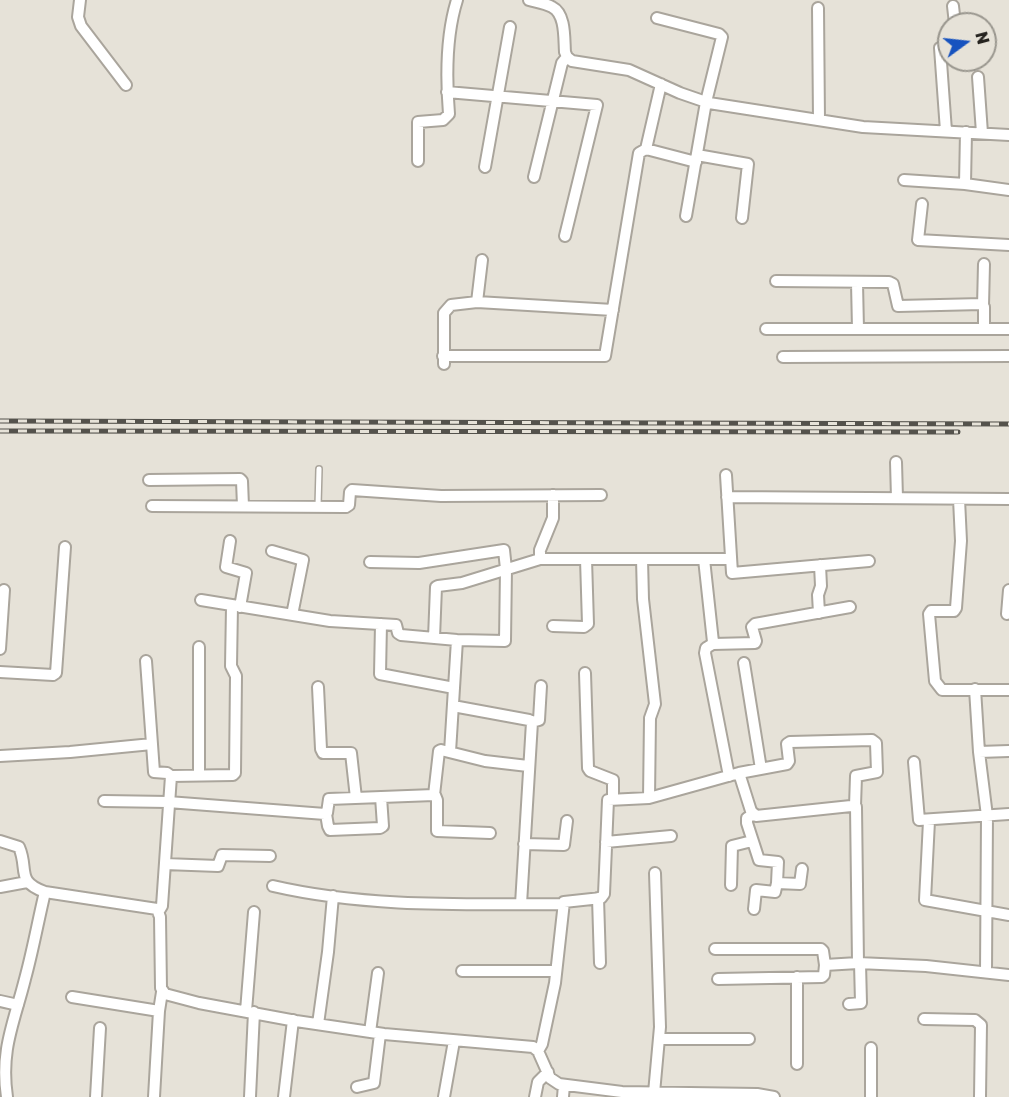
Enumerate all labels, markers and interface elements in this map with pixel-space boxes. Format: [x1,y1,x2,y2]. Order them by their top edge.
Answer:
north arrow [937,12,997,72]
text: N [971,29,994,46]

